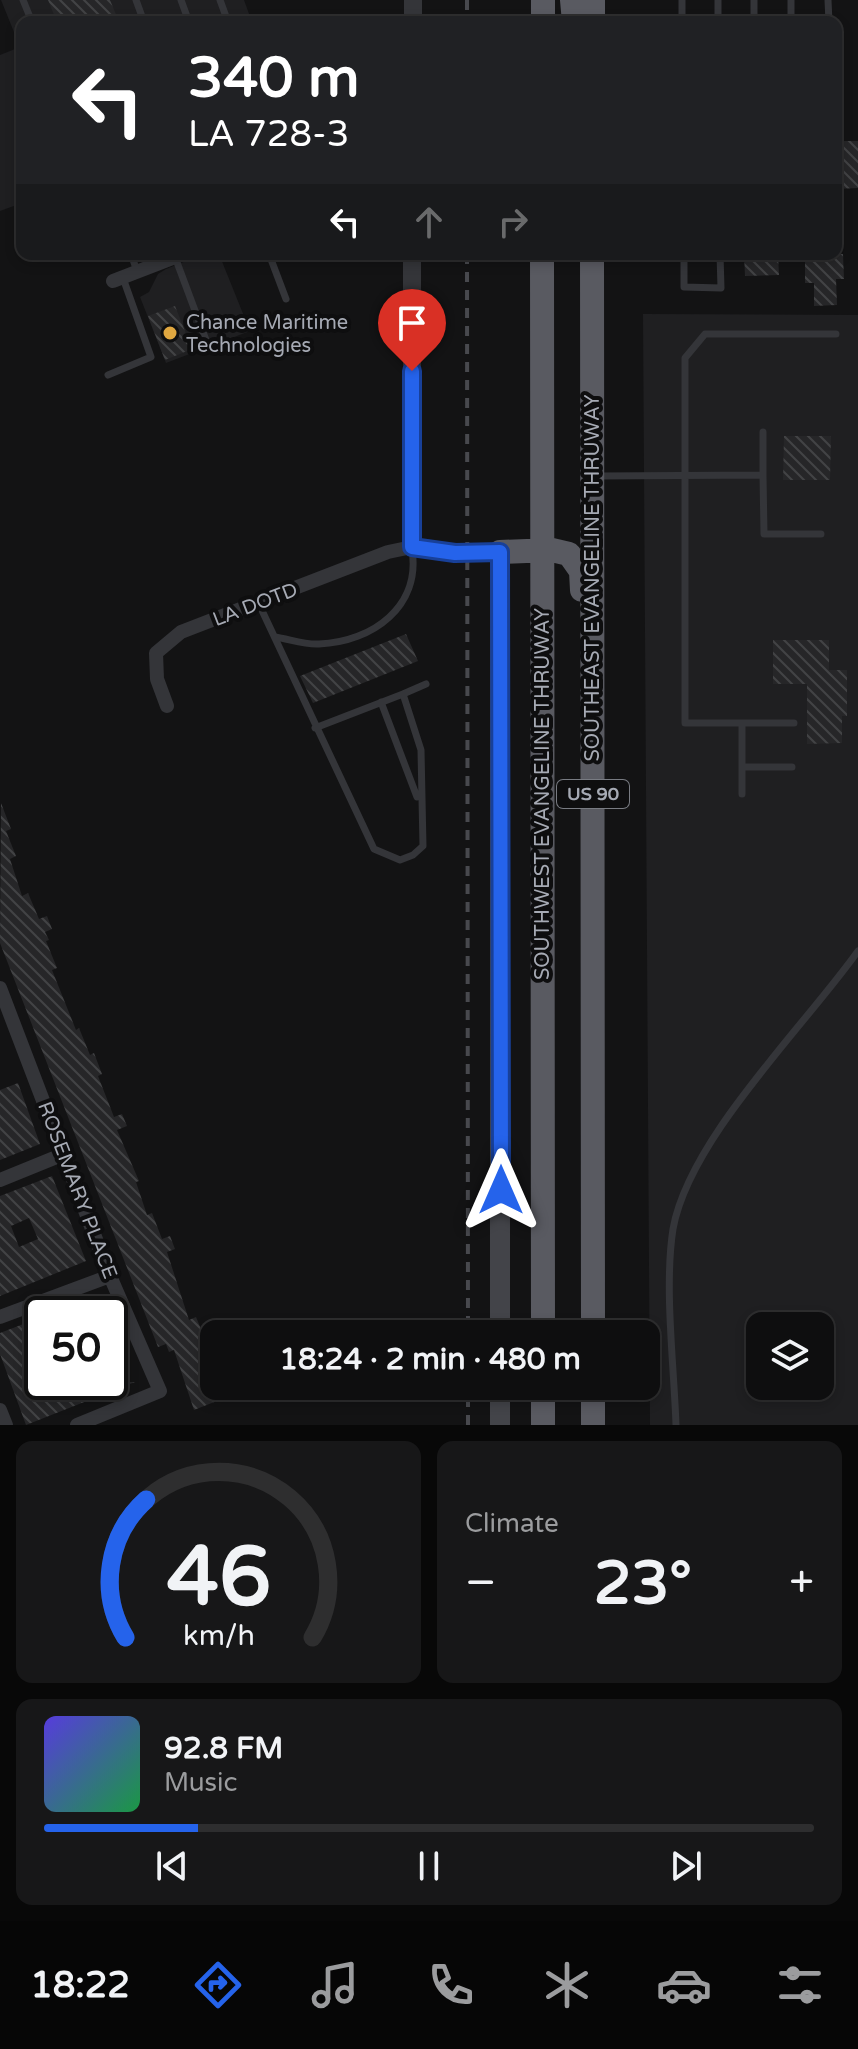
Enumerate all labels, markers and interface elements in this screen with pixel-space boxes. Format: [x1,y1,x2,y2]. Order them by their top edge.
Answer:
text: 340 m [188,45,359,112]
icon: left [56,48,160,152]
text: LA 728-3 [188,113,349,156]
icon: left [323,200,367,244]
icon: ahead [407,200,451,244]
icon: right [491,200,535,244]
pin [378,289,446,371]
icon: arrive [390,301,434,345]
place label: Chance Maritime Technologies [186,311,348,358]
marker: Chance Maritime Technologies [161,324,179,342]
street label: SOUTHEAST EVANGELINE THRUWAY [581,394,605,761]
street label: LA DOTD [209,578,301,632]
street label: SOUTHWEST EVANGELINE THRUWAY [531,608,555,980]
road number: US 90 [557,780,629,808]
street label: ROSEMARY PLACE [32,1098,122,1282]
position arrow [459,1148,543,1232]
speed limit sign: 50 [24,1296,128,1400]
map controls [746,1312,834,1400]
button: layers [746,1312,834,1400]
text: 18:24 · 2 min · 480 m [279,1341,581,1378]
text: Climate [465,1508,559,1539]
text: 46 [166,1528,271,1628]
text: 23° [594,1548,692,1620]
text: − [465,1557,496,1610]
text: + [789,1557,814,1610]
text: km/h [183,1619,254,1653]
text: 92.8 FM [164,1730,283,1767]
text: Music [164,1767,237,1798]
icon: previous [150,1844,194,1888]
icon: pause [407,1844,451,1888]
icon: next [664,1844,708,1888]
icon: directions [190,1957,246,2013]
icon: music [307,1957,363,2013]
icon: phone [423,1957,479,2013]
icon: climate [539,1957,595,2013]
icon: car [656,1957,712,2013]
icon: filters [772,1957,828,2013]
text: 18:22 [30,1964,130,2007]

